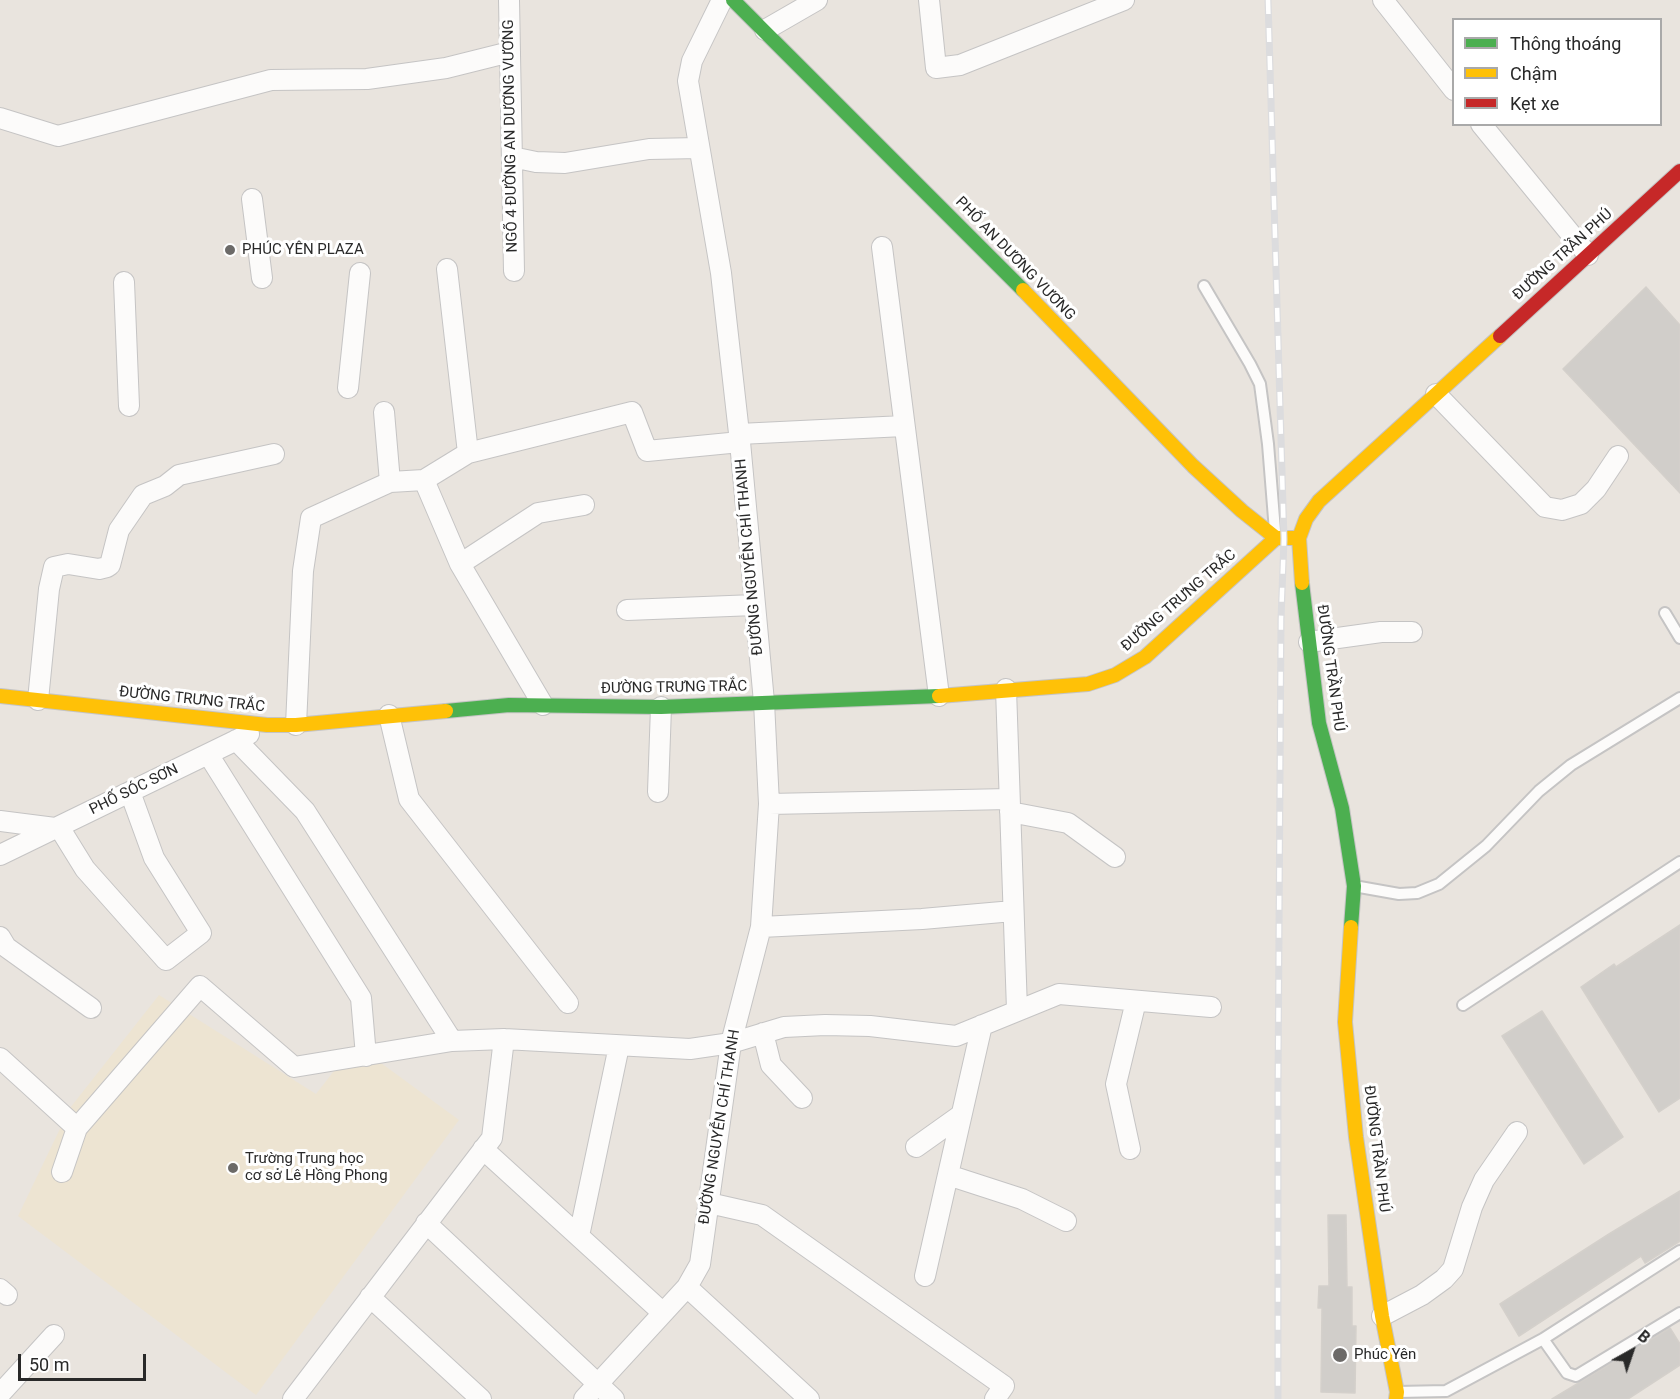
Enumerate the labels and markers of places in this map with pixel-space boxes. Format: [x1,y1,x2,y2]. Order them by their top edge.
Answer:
place label: PHÚC YÊN PLAZA [242,241,364,259]
marker: PHÚC YÊN PLAZA [223,243,237,257]
place label: Trường Trung học cơ sở Lê Hồng Phong [245,1150,388,1185]
marker: Trường Trung học cơ sở Lê Hồng Phong [226,1161,240,1175]
marker: Phúc Yên [1331,1346,1349,1364]
place label: Phúc Yên [1354,1346,1416,1364]

